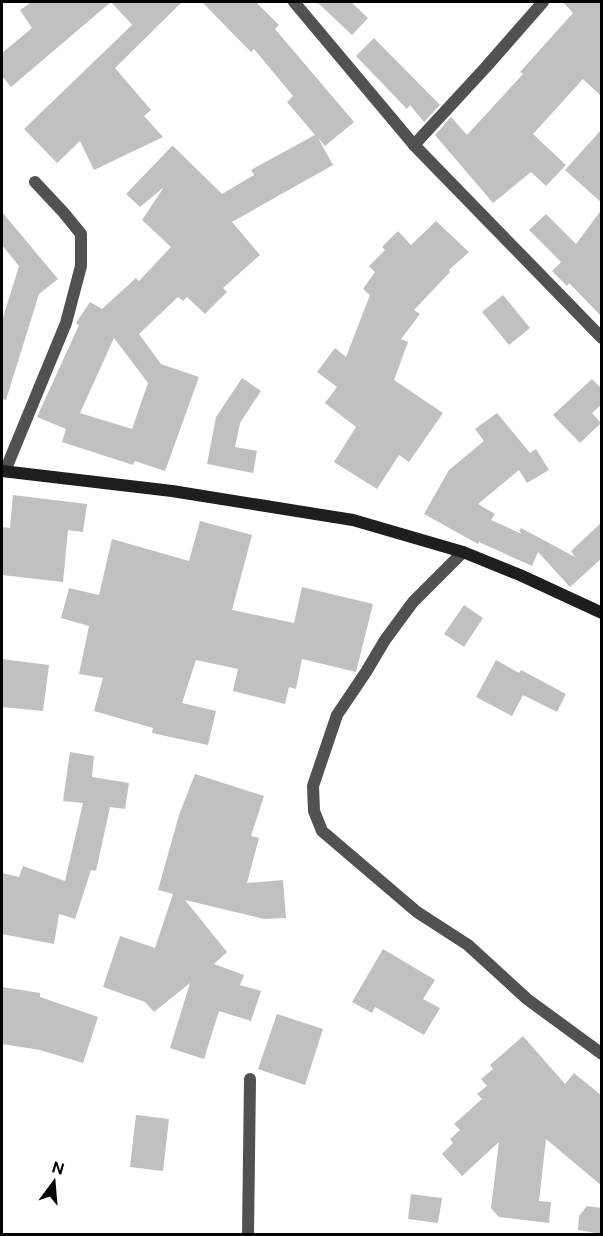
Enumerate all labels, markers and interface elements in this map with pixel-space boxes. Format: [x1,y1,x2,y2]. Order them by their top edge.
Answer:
north arrow [24,1152,84,1212]
text: N [49,1156,67,1180]

